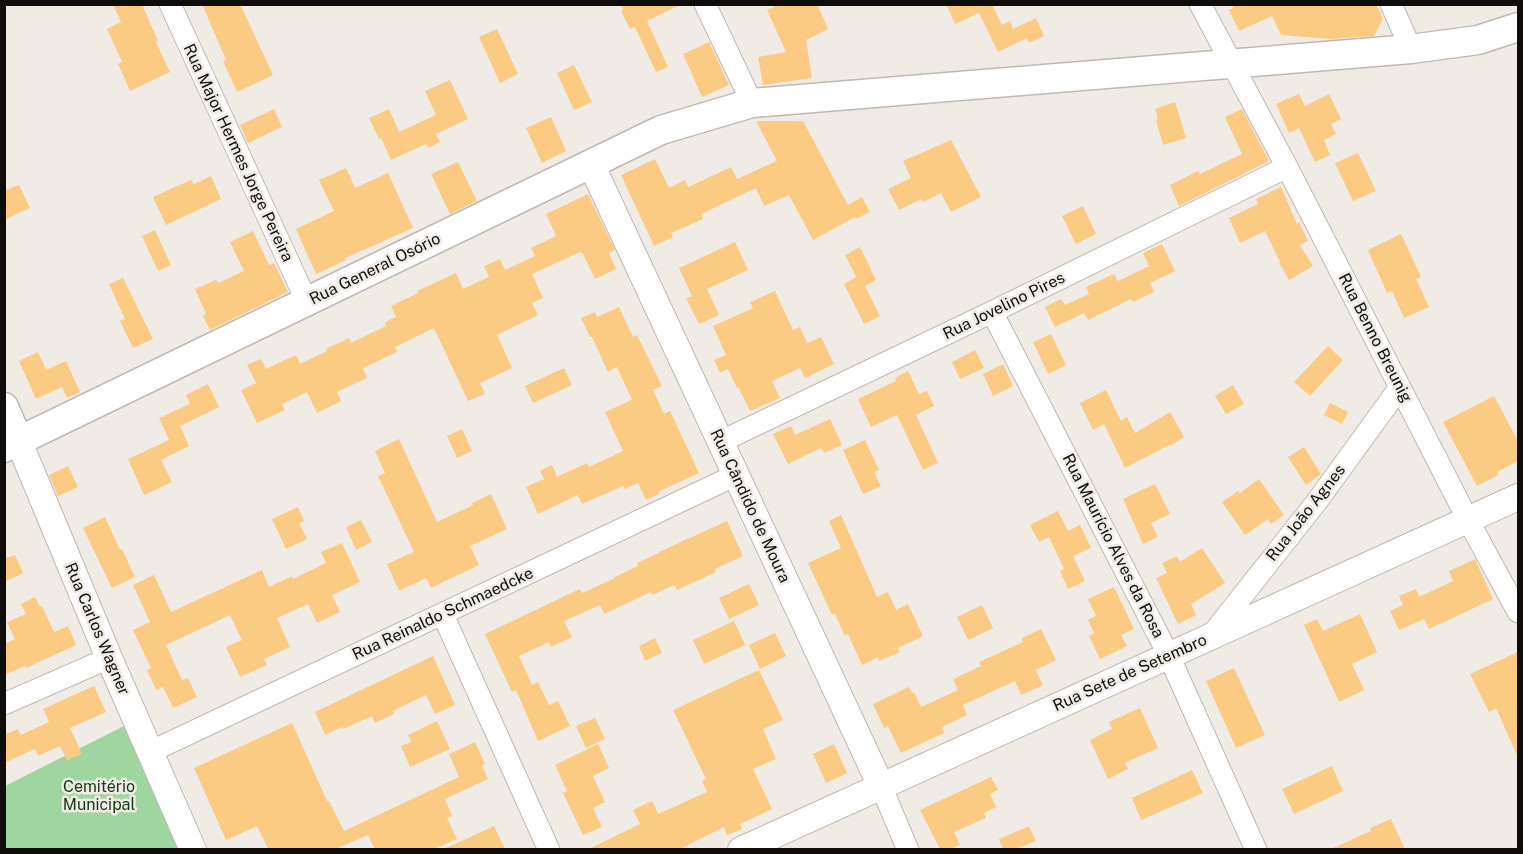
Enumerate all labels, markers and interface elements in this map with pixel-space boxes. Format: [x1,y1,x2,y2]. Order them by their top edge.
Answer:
street label: Rua Major Hermes Jorge Pereira [179,41,297,265]
street label: Rua General Osório [306,229,444,309]
street label: Rua Jovelino Pires [940,268,1068,344]
street label: Rua Benno Breunig [1334,270,1416,406]
street label: Rua Cândido de Moura [706,426,794,586]
street label: Rua Maurício Alves da Rosa [1058,451,1168,641]
street label: Rua João Agnes [1262,461,1350,565]
street label: Rua Carlos Wagner [60,560,134,698]
street label: Rua Reinaldo Schmaedcke [349,564,537,664]
street label: Rua Sete de Setembro [1050,630,1210,716]
park label: Cemitério Municipal [63,777,135,815]

